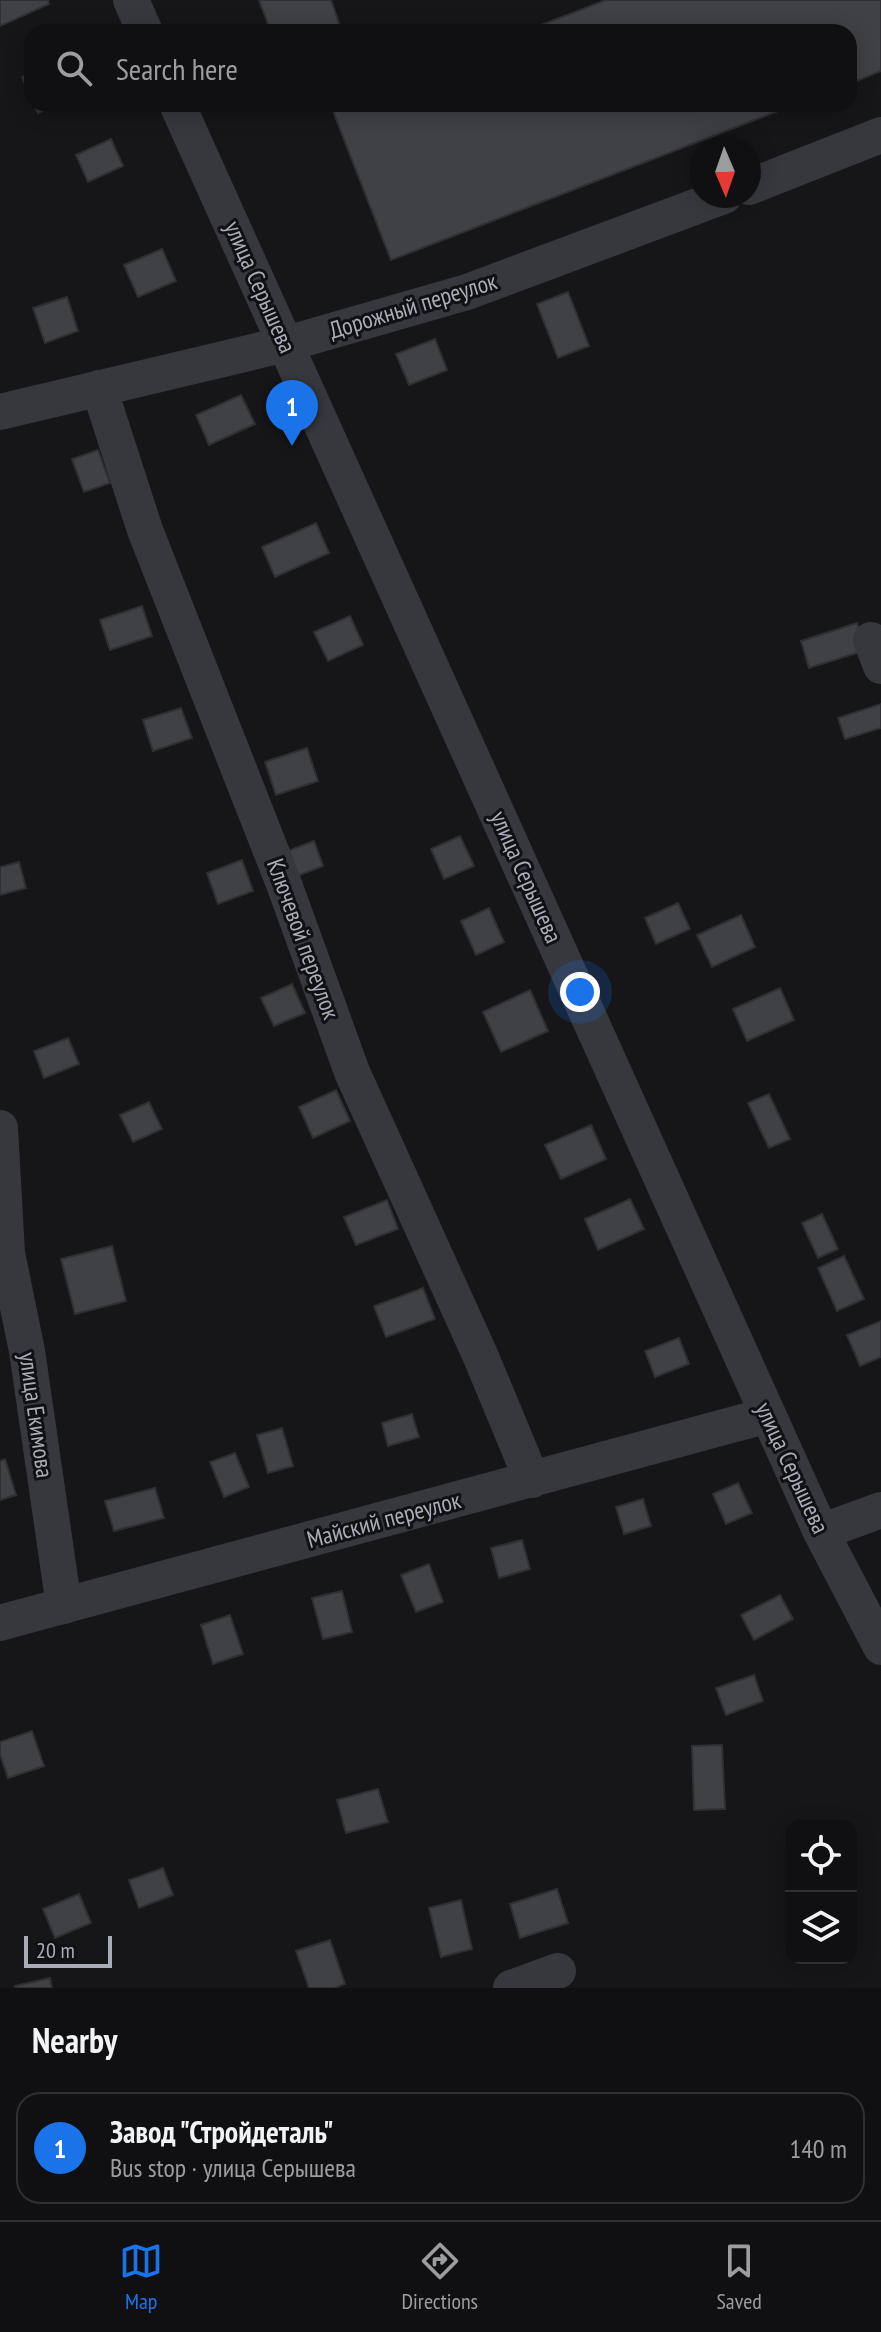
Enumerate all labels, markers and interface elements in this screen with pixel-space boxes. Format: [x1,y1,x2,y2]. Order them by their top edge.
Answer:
search box [24,24,857,112]
icon: search [52,46,96,90]
text: Search here [116,49,238,88]
north arrow [689,136,761,208]
street label: улица Серышева [218,216,303,358]
street label: Дорожный переулок [325,265,501,346]
pin: 1 [266,380,318,446]
street label: улица Серышева [484,806,569,948]
street label: Ключевой переулок [260,854,347,1024]
your location [560,972,600,1012]
street label: улица Екимова [12,1350,61,1480]
street label: улица Серышева [749,1397,836,1538]
street label: Майский переулок [304,1484,465,1555]
map controls [785,1820,857,1964]
button: locate [785,1820,857,1892]
button: layers [785,1892,857,1964]
scale bar [24,1932,112,1968]
text: 20 m [36,1936,75,1964]
text: Nearby [32,2018,117,2062]
text: Завод "Стройдеталь" [110,2112,334,2151]
text: 1 [54,2132,66,2165]
text: 140 m [789,2132,847,2165]
text: Bus stop · улица Серышева [110,2151,356,2184]
tab: Map [119,2239,163,2315]
tab: Directions [402,2239,478,2315]
tab: Saved [716,2239,762,2315]

